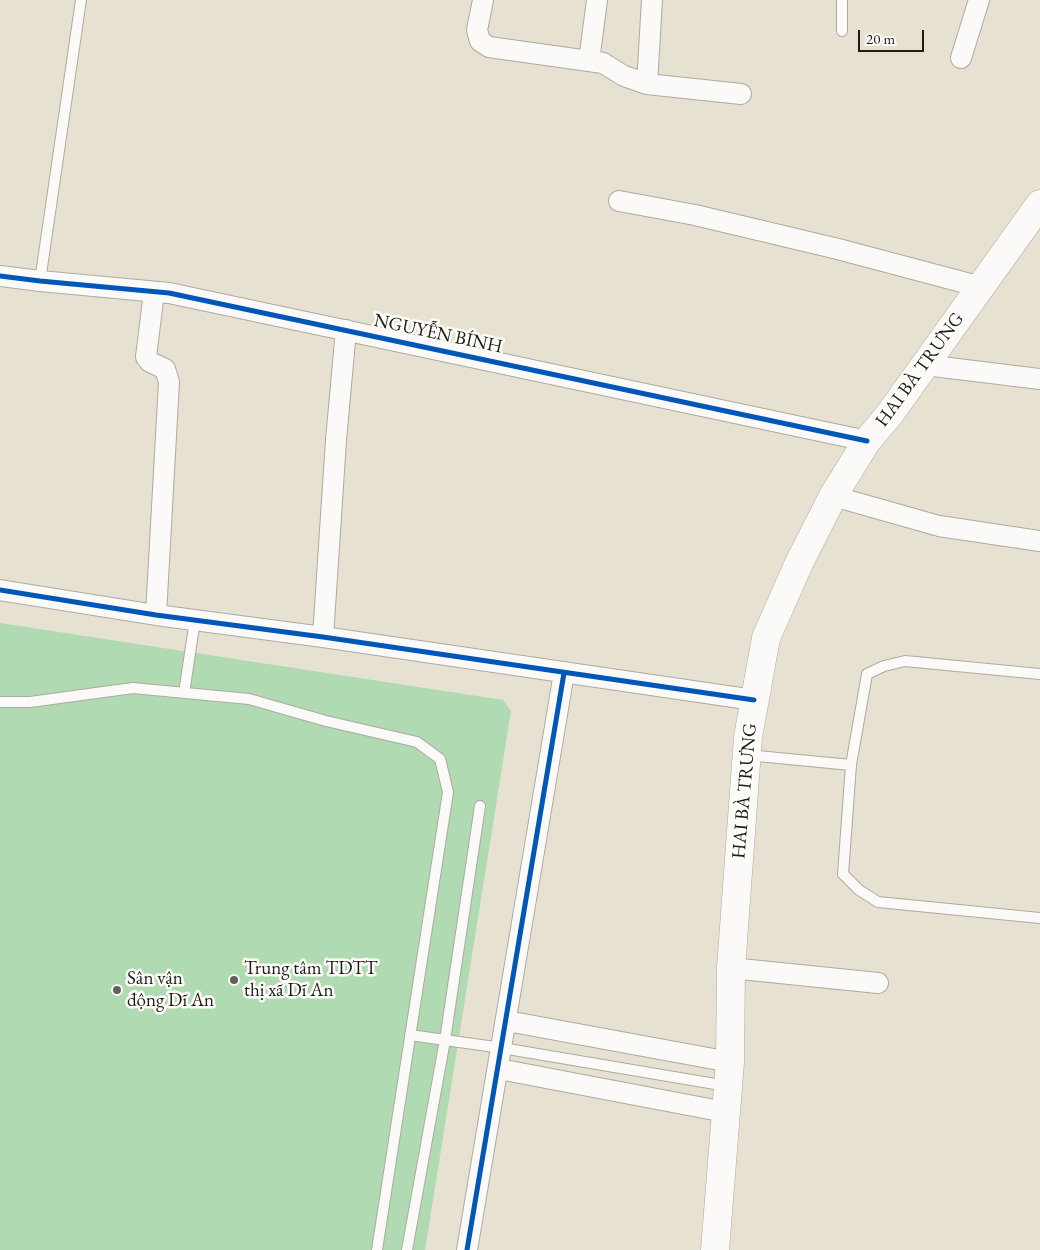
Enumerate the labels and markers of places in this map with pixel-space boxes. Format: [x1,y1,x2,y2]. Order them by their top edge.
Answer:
place label: Trung tâm TDTT thị xã Dĩ An [244,958,378,1002]
place label: Sân vận động Dĩ An [127,968,214,1012]
marker: Trung tâm TDTT thị xã Dĩ An [228,974,240,986]
marker: Sân vận động Dĩ An [111,984,123,996]

